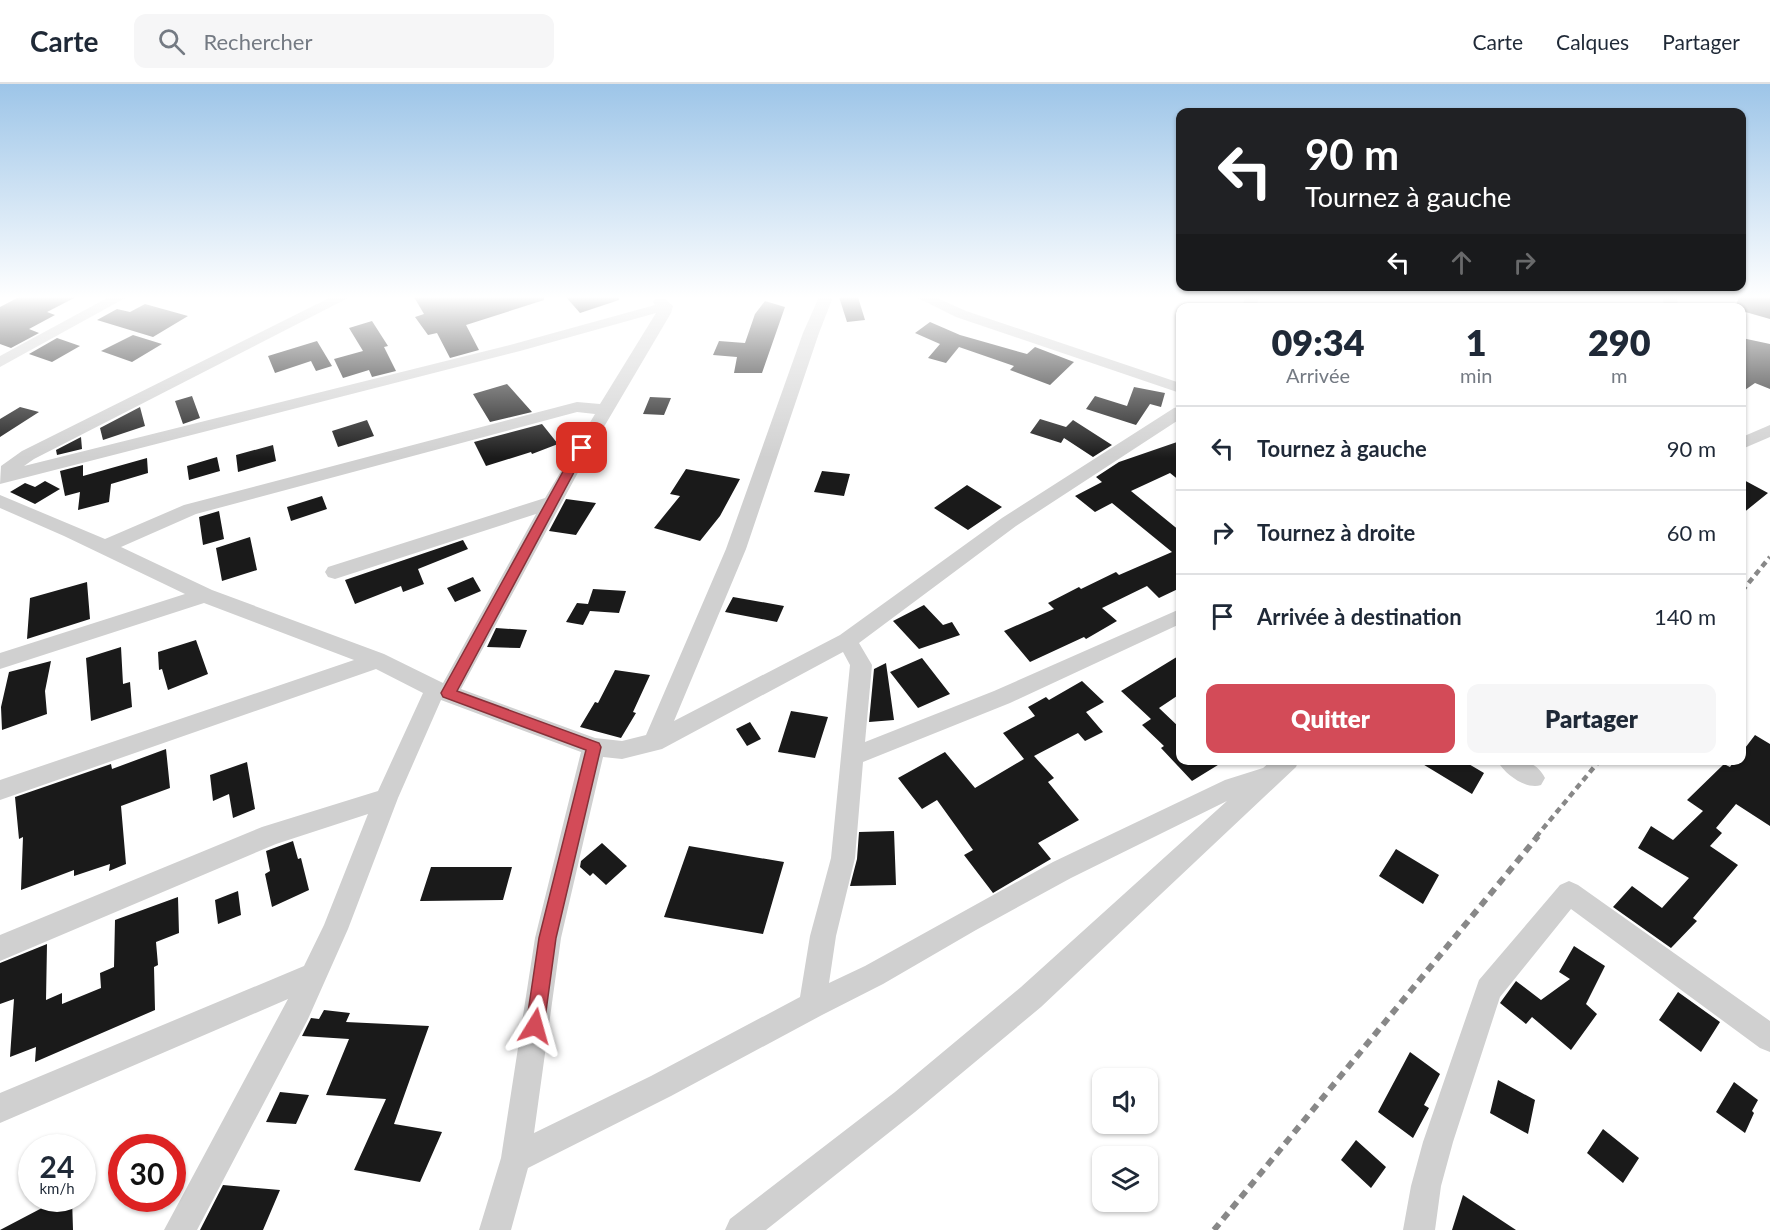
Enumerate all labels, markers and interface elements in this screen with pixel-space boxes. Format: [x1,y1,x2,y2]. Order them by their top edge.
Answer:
search box [134,14,554,68]
text: Carte [30,24,98,58]
icon: search [155,25,188,58]
text: Rechercher [203,28,312,55]
text: Carte [1472,29,1523,54]
text: Calques [1556,29,1629,54]
text: Partager [1662,29,1740,54]
text: 90 m [1305,129,1399,179]
icon: left [1206,132,1284,210]
text: Tournez à gauche [1305,180,1511,213]
icon: left [1382,246,1415,279]
icon: ahead [1445,246,1478,279]
icon: right [1508,246,1541,279]
text: 09:34 [1271,320,1365,364]
text: 1 [1466,320,1487,364]
text: 290 [1588,320,1651,364]
text: Arrivée [1286,363,1350,387]
text: min [1460,363,1492,387]
text: m [1611,363,1627,387]
pin [556,422,607,473]
icon: arrive [565,431,598,464]
icon: left [1206,432,1239,465]
text: Tournez à gauche [1257,435,1427,462]
text: 90 m [1667,435,1716,462]
icon: right [1206,516,1239,549]
text: Tournez à droite [1257,519,1415,546]
text: 60 m [1667,519,1716,546]
icon: arrive [1206,600,1239,633]
text: Arrivée à destination [1257,603,1462,630]
text: 140 m [1654,603,1716,630]
button: Quitter [1206,684,1455,753]
button: Partager [1467,684,1716,753]
position arrow [503,994,567,1058]
map controls [1092,1068,1158,1212]
button: sound [1092,1068,1158,1134]
speed limit sign: 30 [108,1134,186,1212]
button: layers [1092,1146,1158,1212]
text: 24 [40,1148,74,1184]
text: km/h [39,1179,75,1197]

